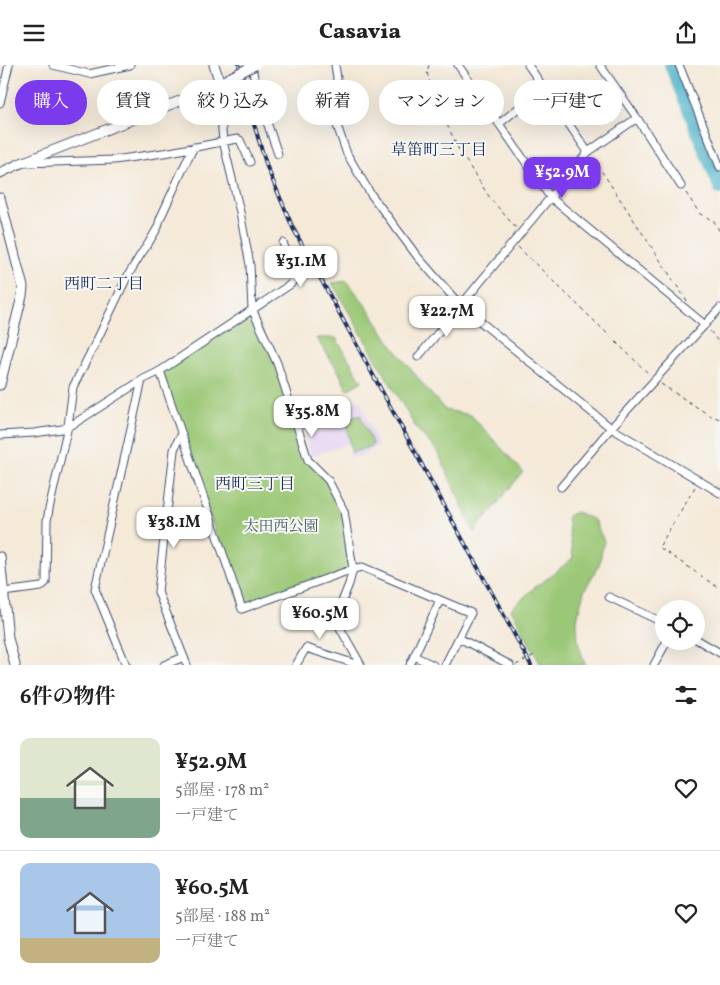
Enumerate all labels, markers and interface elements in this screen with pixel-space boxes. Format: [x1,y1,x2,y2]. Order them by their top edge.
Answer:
text: Casavia [319,17,401,48]
icon: menu [20,19,48,47]
icon: share [672,19,700,47]
chip: 購入 [15,80,87,125]
chip: 賃貸 [97,80,169,125]
chip: 絞り込み [179,80,287,125]
chip: 新着 [297,80,369,125]
chip: マンション [379,80,504,125]
chip: 一戸建て [514,80,622,125]
district label: 草笛町三丁目 [391,140,487,162]
pin: ¥52.9M [521,157,603,199]
text: ¥52.9M [535,162,589,184]
pin: ¥31.1M [260,245,342,288]
text: ¥31.1M [275,251,327,273]
district label: 西町二丁目 [64,274,144,296]
pin: ¥22.7M [406,295,488,338]
text: ¥22.7M [420,301,474,323]
pin: ¥35.8M [271,395,353,438]
text: ¥35.8M [285,401,339,423]
district label: 西町三丁目 [215,474,295,496]
pin: ¥38.1M [133,507,215,549]
text: ¥38.1M [147,512,201,534]
park label: 太田西公園 [243,517,319,538]
pin: ¥60.5M [279,597,361,640]
map controls [655,600,705,650]
button: locate [655,600,705,650]
text: ¥60.5M [292,603,348,625]
icon: filters [672,681,700,709]
text: 6件の物件 [20,683,116,712]
text: ¥52.9M [175,748,247,777]
icon: home [60,758,120,818]
icon: heart [672,774,700,802]
text: 5部屋 · 178 m² [175,780,269,802]
text: 一戸建て [175,805,239,827]
text: ¥60.5M [175,874,249,903]
icon: home [60,883,120,943]
icon: heart [672,899,700,927]
text: 5部屋 · 188 m² [175,906,270,928]
text: 一戸建て [175,931,239,953]

